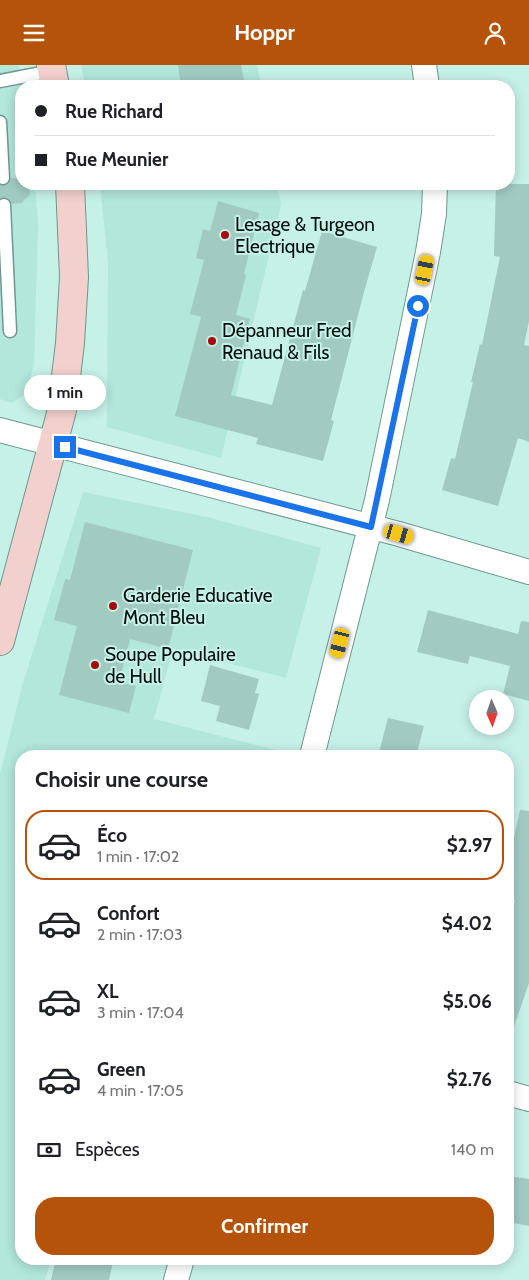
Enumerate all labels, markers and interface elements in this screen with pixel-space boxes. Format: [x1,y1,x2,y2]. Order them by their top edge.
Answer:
icon: menu [20,19,48,47]
text: Hoppr [234,19,295,46]
icon: person [481,19,509,47]
text: Rue Richard [65,100,163,123]
text: Rue Meunier [65,148,168,171]
place label: Lesage & Turgeon Electrique [235,213,375,258]
marker: Lesage & Turgeon Electrique [219,229,231,241]
car [414,254,435,286]
route start [407,295,429,317]
place label: Dépanneur Fred Renaud & Fils [222,319,351,364]
marker: Dépanneur Fred Renaud & Fils [206,335,218,347]
callout: 1 min [24,375,106,409]
text: 1 min [47,383,83,402]
route end [54,436,76,458]
car [382,523,415,545]
place label: Garderie Educative Mont Bleu [123,584,273,629]
marker: Garderie Educative Mont Bleu [107,600,119,612]
car [329,627,350,659]
place label: Soupe Populaire de Hull [105,643,236,688]
marker: Soupe Populaire de Hull [89,659,101,671]
north arrow [469,690,514,735]
map controls [469,690,514,735]
text: Choisir une course [35,766,208,793]
icon: car [37,823,82,868]
text: Éco [97,824,127,847]
text: $2.97 [447,834,492,857]
text: 1 min · 17:02 [97,847,179,866]
icon: car [37,901,82,946]
text: Confort [97,902,160,925]
text: $4.02 [442,912,492,935]
text: 2 min · 17:03 [97,925,183,944]
icon: car [37,979,82,1024]
text: XL [97,980,118,1003]
text: $5.06 [443,990,492,1013]
text: 3 min · 17:04 [97,1003,184,1022]
icon: car [37,1057,82,1102]
text: Green [97,1058,146,1081]
text: $2.76 [447,1068,492,1091]
text: 4 min · 17:05 [97,1081,184,1100]
icon: cash [35,1136,63,1164]
text: Espèces [75,1138,140,1161]
text: 140 m [451,1140,494,1159]
button: Confirmer [35,1197,494,1255]

